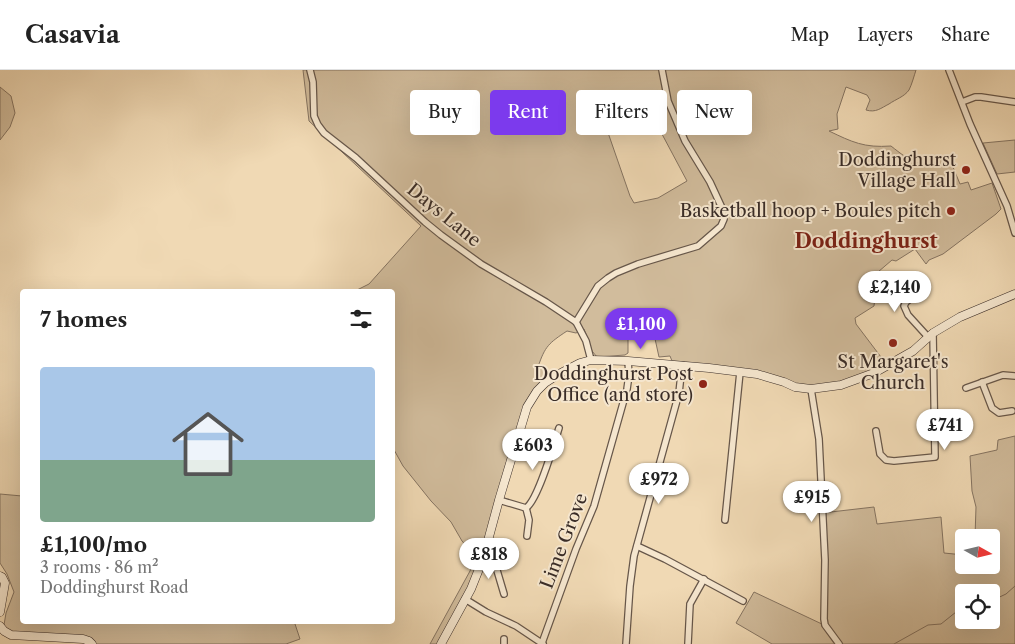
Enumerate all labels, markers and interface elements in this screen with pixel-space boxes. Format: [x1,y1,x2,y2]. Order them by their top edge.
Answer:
text: Casavia [25,20,120,49]
text: Map [791,24,829,46]
text: Layers [857,24,913,46]
text: Share [941,24,990,46]
chip: Buy [410,90,480,135]
chip: Rent [490,90,566,135]
chip: Filters [576,90,667,135]
chip: New [677,90,752,135]
place label: Doddinghurst Village Hall [838,149,957,192]
marker: Doddinghurst Village Hall [960,164,972,176]
street label: Days Lane [403,179,485,251]
place label: Basketball hoop + Boules pitch [680,200,941,222]
marker: Basketball hoop + Boules pitch [945,205,957,217]
district label: Doddinghurst [794,229,938,253]
pin: £2,140 [854,270,936,313]
text: £2,140 [869,277,921,297]
icon: filters [347,305,375,333]
text: 7 homes [40,307,127,332]
pin: £1,100 [600,308,682,350]
text: £1,100 [616,314,666,334]
marker: St Margaret's Church [887,337,899,349]
place label: St Margaret's Church [837,351,949,394]
place label: Doddinghurst Post Office (and store) [534,363,694,406]
marker: Doddinghurst Post Office (and store) [697,378,709,390]
icon: home [163,399,253,489]
pin: £741 [915,408,975,451]
text: £741 [927,415,963,435]
pin: £603 [503,428,563,471]
text: £603 [513,435,553,455]
pin: £972 [629,462,689,505]
text: £972 [640,469,678,489]
pin: £915 [782,480,842,523]
text: £915 [794,487,830,507]
street label: Lime Grove [536,490,592,592]
north arrow [955,529,1000,574]
map controls [955,529,1000,629]
text: £1,100/mo [40,532,147,557]
pin: £818 [459,538,519,580]
text: £818 [470,544,508,564]
text: 3 rooms · 86 m² [40,557,159,577]
text: Doddinghurst Road [40,577,189,597]
button: locate [955,584,1000,629]

